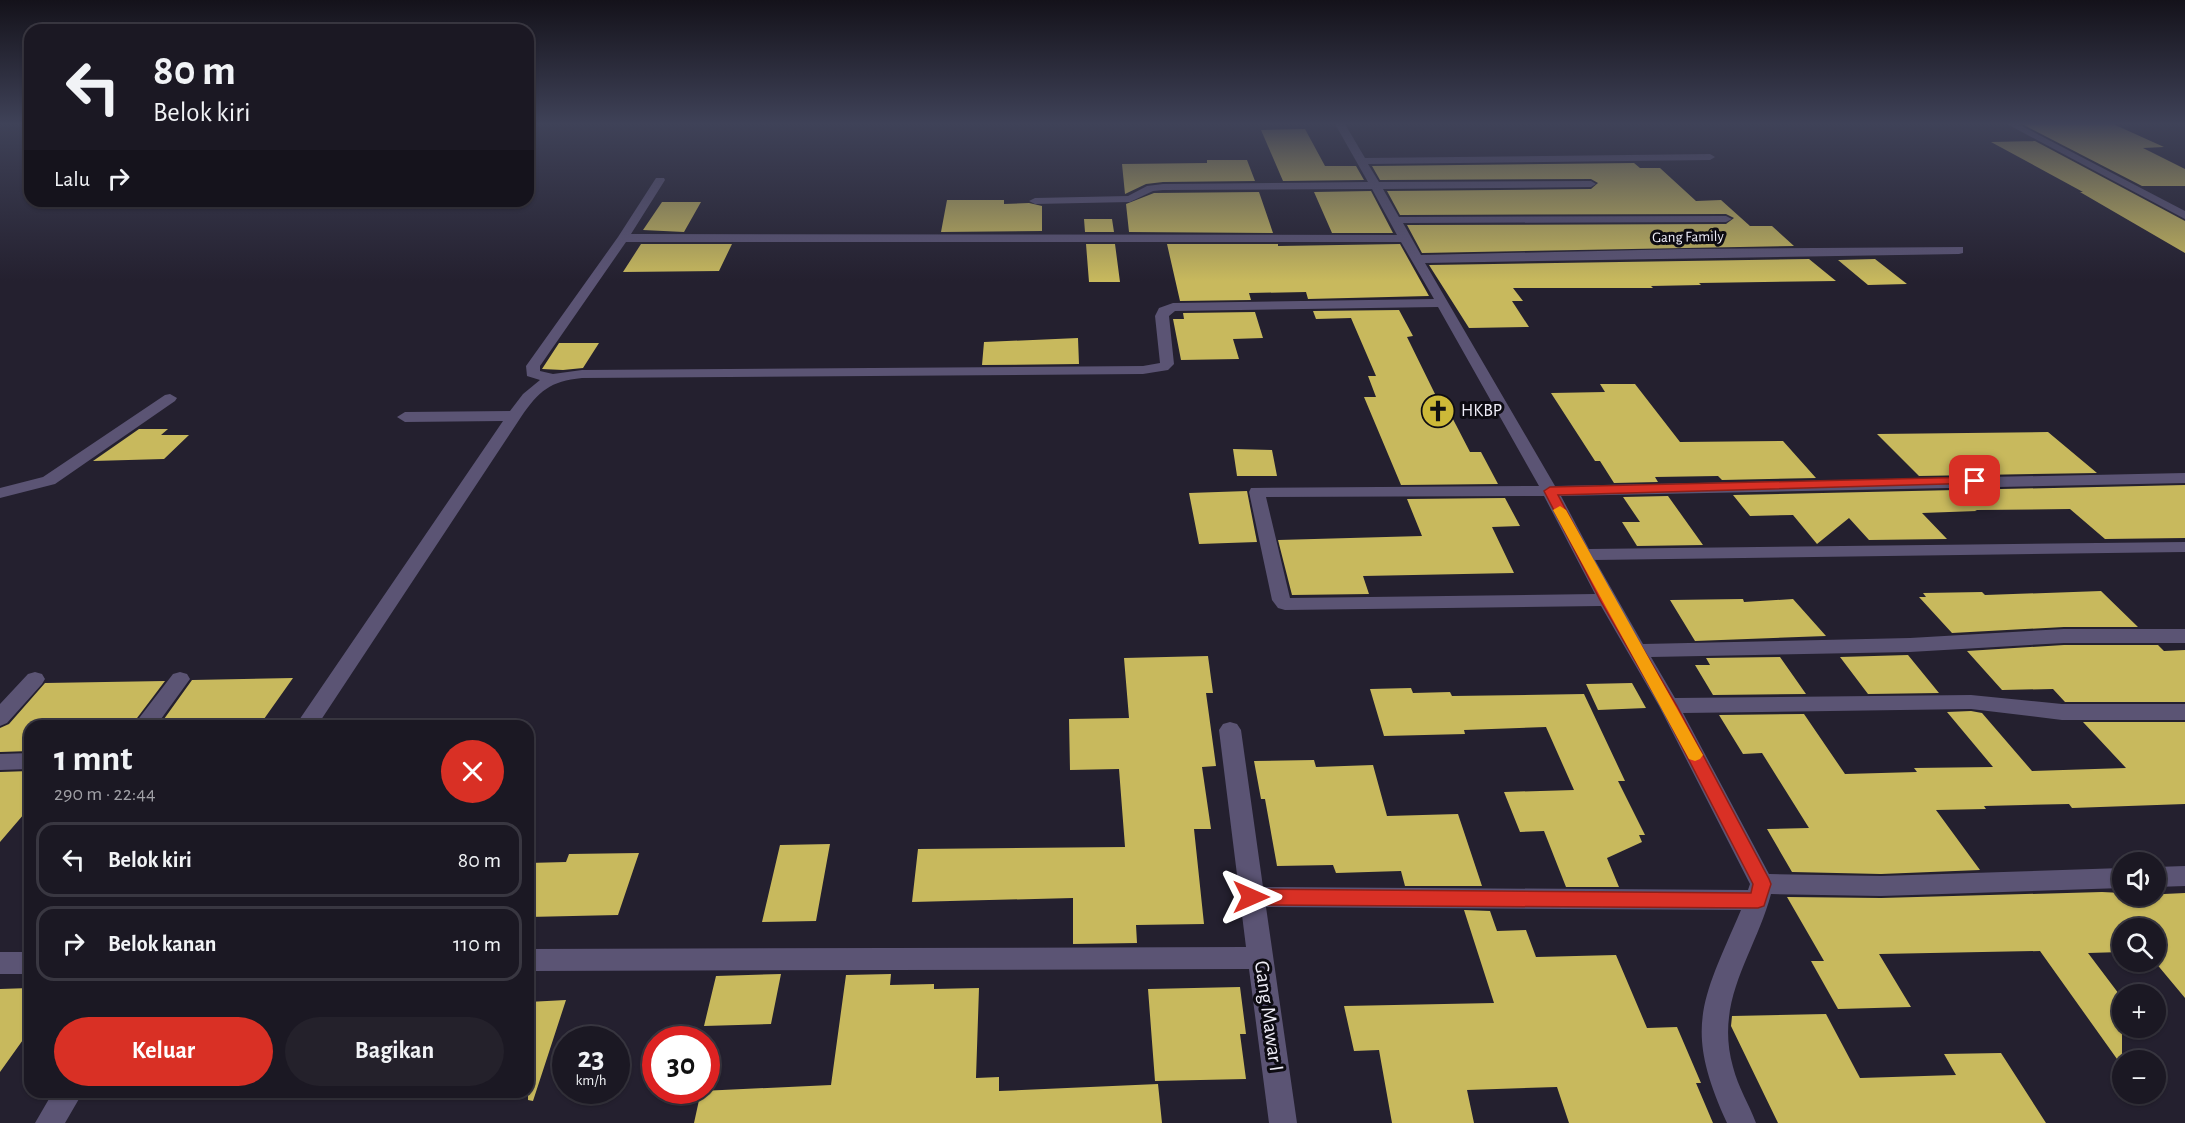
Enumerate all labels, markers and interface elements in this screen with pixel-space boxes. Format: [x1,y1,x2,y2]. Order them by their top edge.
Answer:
icon: left [54,48,132,126]
text: 80 m [153,50,236,92]
text: Belok kiri [153,99,250,126]
icon: right [102,162,135,195]
text: Lalu [54,168,90,190]
street label: Gang Family [1652,229,1725,245]
church icon: HKBP [1420,393,1456,429]
place label: HKBP [1461,402,1502,420]
pin [1949,455,2000,506]
icon: arrive [1958,464,1991,497]
button: close [441,740,504,803]
text: 1 mnt [54,741,132,777]
text: 290 m · 22:44 [54,784,156,804]
icon: left [57,843,90,876]
text: Belok kiri [108,849,192,871]
text: 80 m [458,849,501,871]
map controls [2112,852,2166,1104]
button: sound [2112,852,2166,906]
position arrow [1219,865,1283,929]
button: search [2112,918,2166,972]
icon: right [57,927,90,960]
text: Belok kanan [108,933,216,955]
text: 110 m [453,933,501,955]
street label: Gang Mawar I [1251,959,1287,1073]
button: + [2112,984,2166,1038]
button: Keluar [54,1017,273,1086]
button: Bagikan [285,1017,504,1086]
speed limit sign: 30 [642,1026,720,1104]
text: 23 [577,1043,605,1073]
button: − [2112,1050,2166,1104]
text: km/h [576,1073,606,1088]

